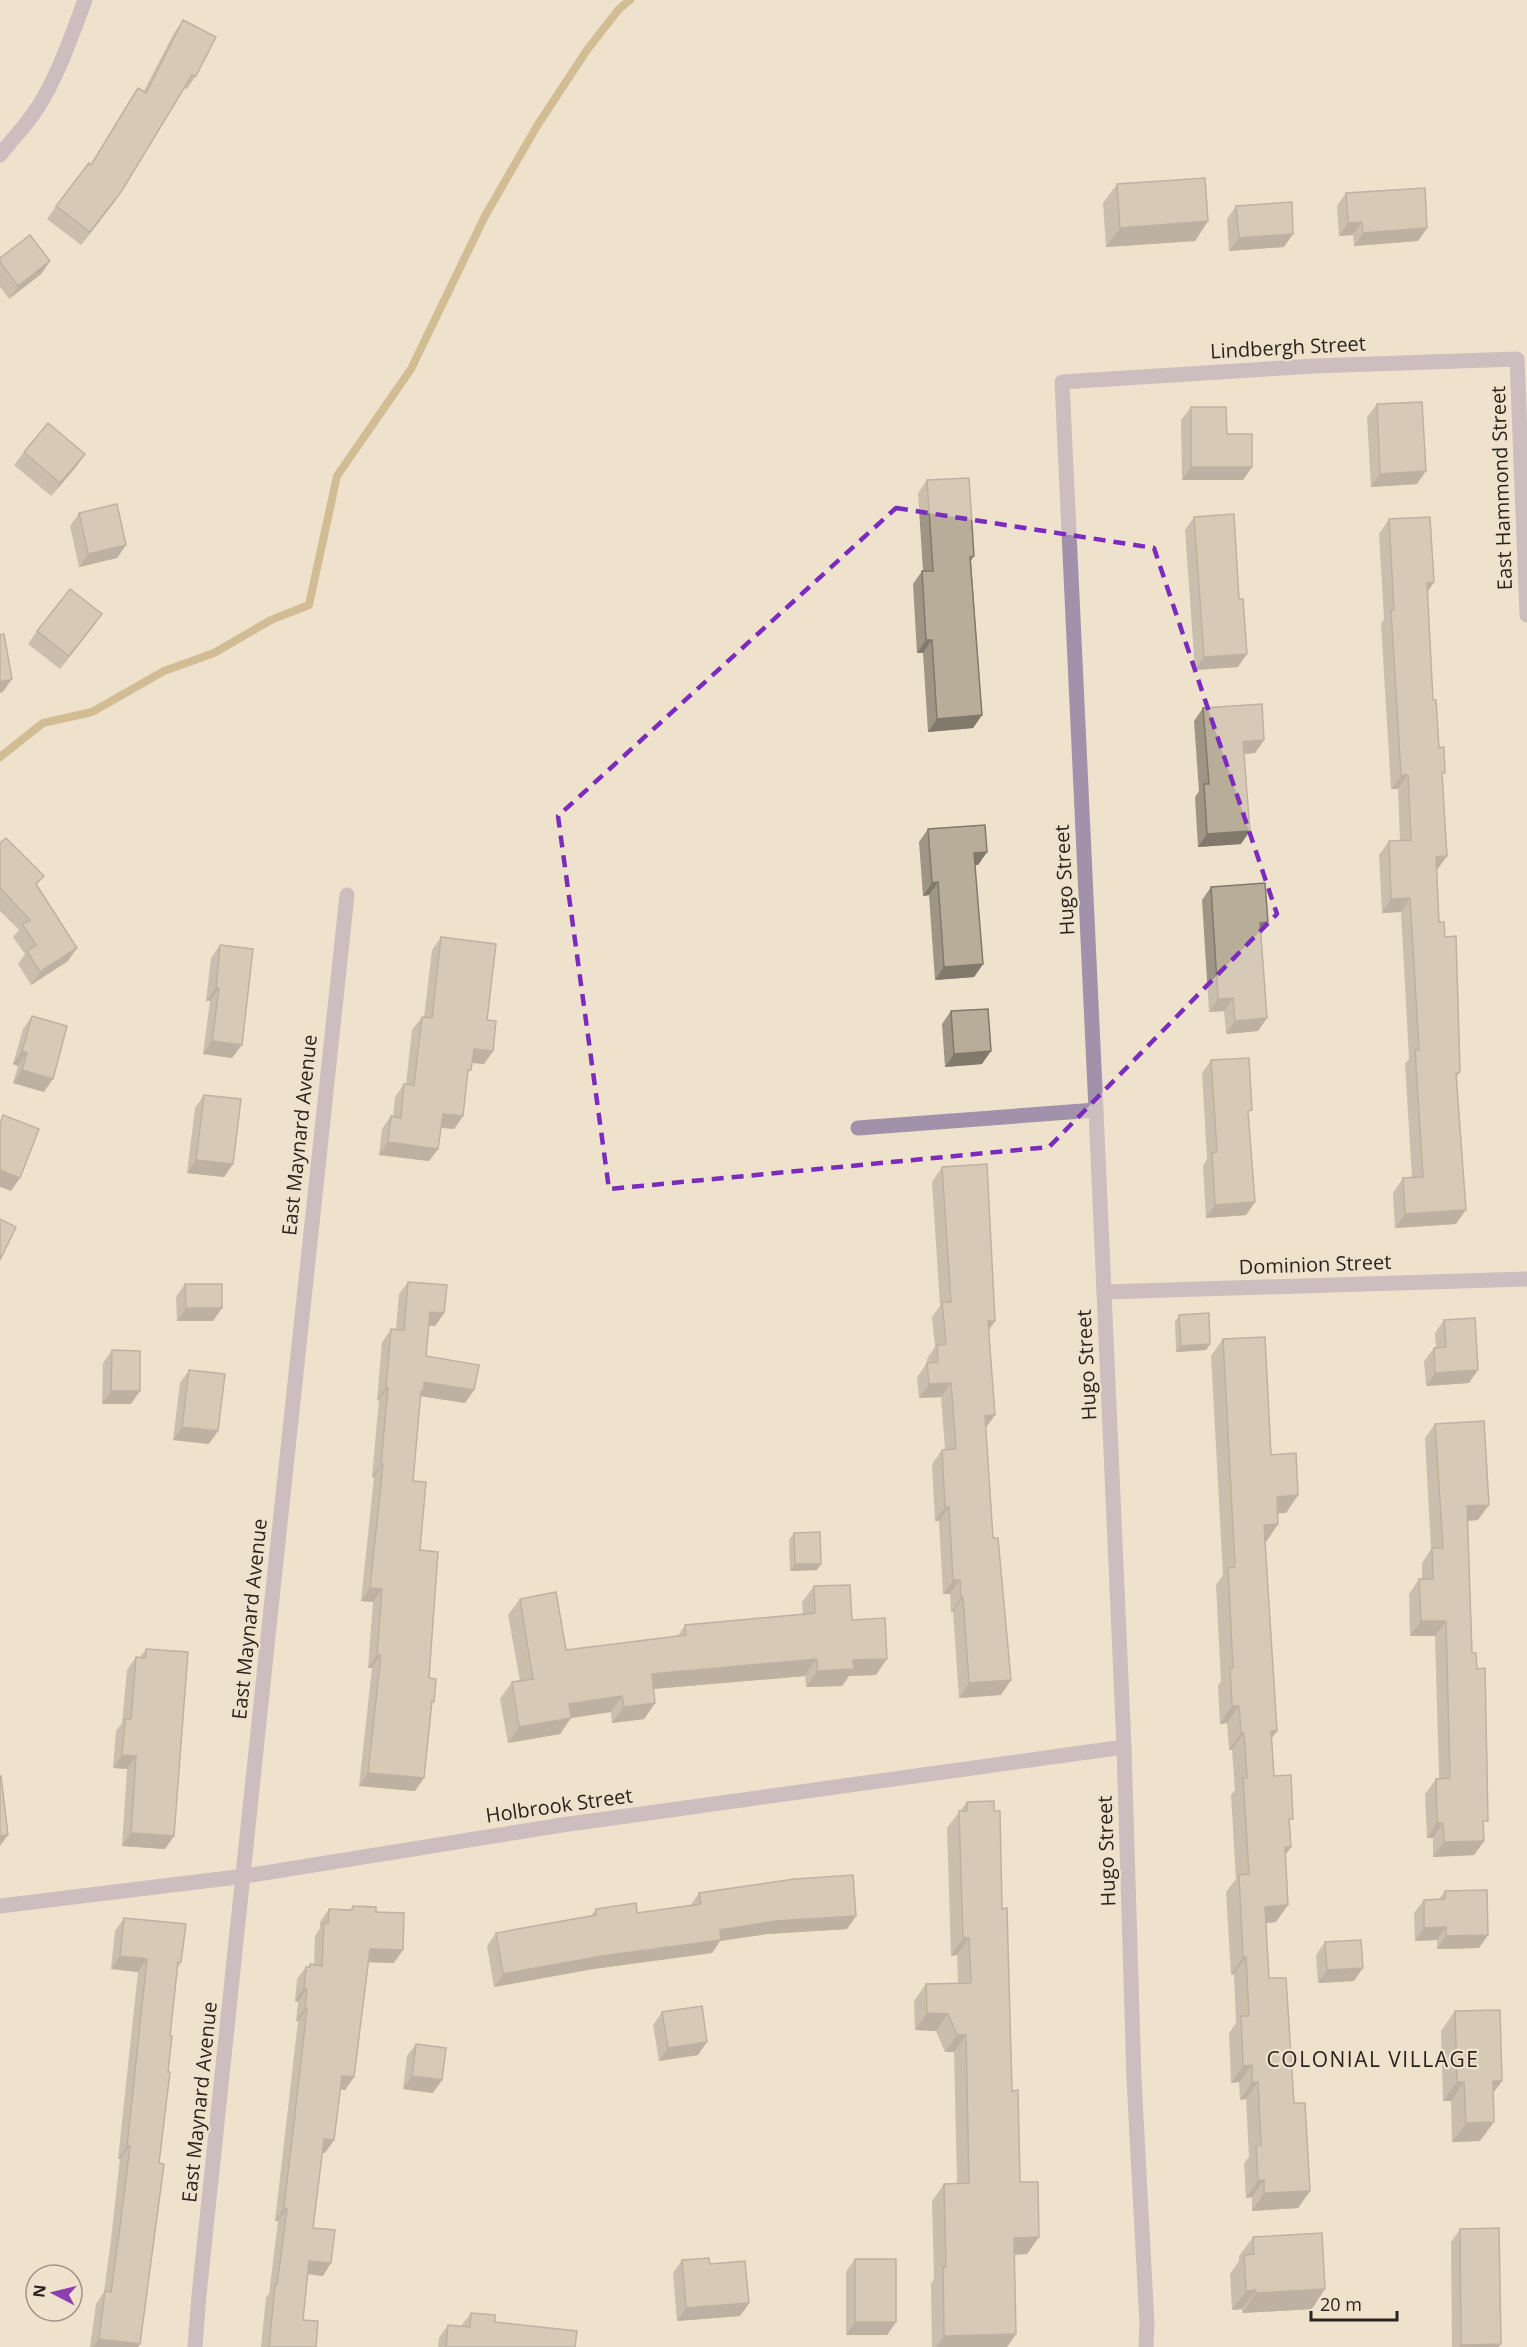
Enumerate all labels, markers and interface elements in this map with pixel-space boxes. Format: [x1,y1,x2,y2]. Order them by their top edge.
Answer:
street label: Lindbergh Street [1209,329,1367,365]
street label: East Hammond Street [1484,385,1518,591]
street label: Hugo Street [1048,824,1080,936]
street label: East Maynard Avenue [275,1033,323,1237]
street label: Dominion Street [1238,1248,1392,1280]
street label: Hugo Street [1070,1309,1102,1421]
street label: East Maynard Avenue [225,1517,273,1721]
street label: Holbrook Street [484,1781,634,1829]
street label: Hugo Street [1091,1795,1121,1907]
street label: East Maynard Avenue [175,2000,223,2204]
district label: COLONIAL VILLAGE [1267,2045,1479,2073]
north arrow [24,2263,84,2323]
text: N [27,2283,51,2299]
scale bar [1311,2284,1396,2322]
text: 20 m [1320,2292,1362,2316]

